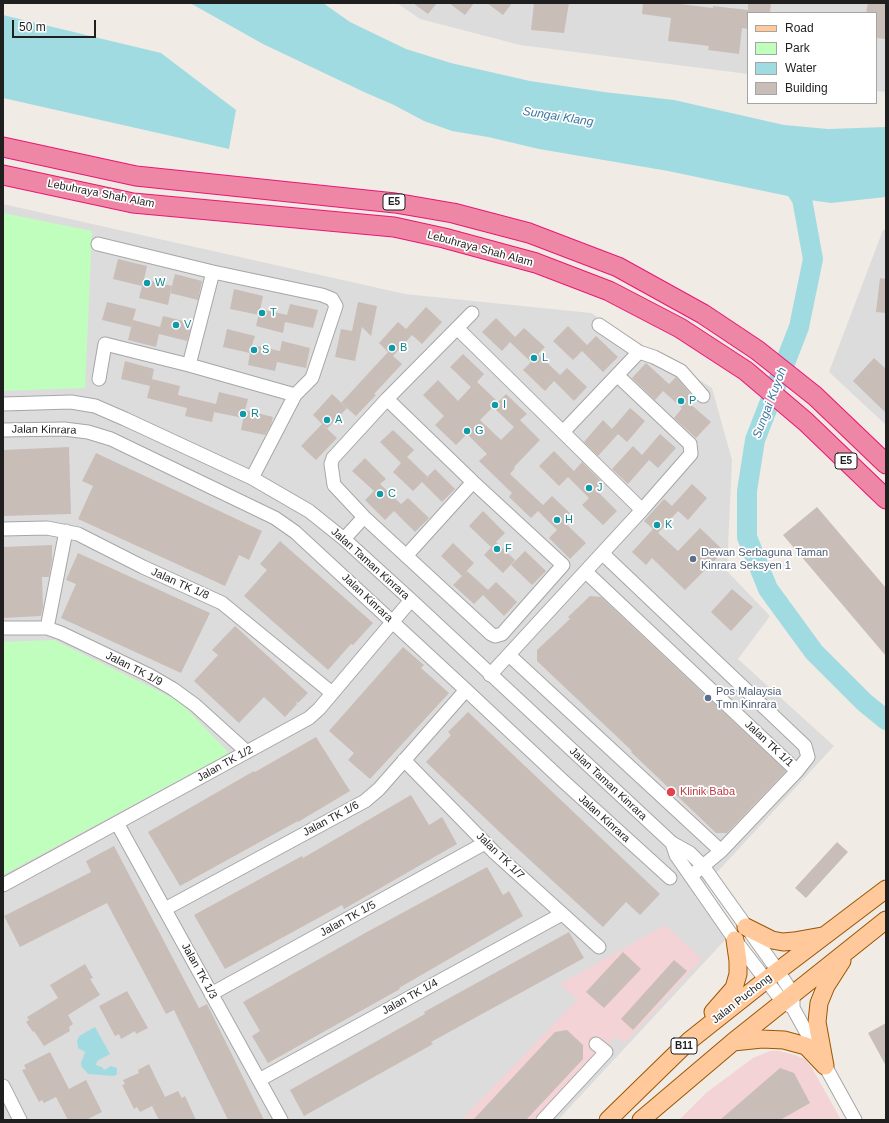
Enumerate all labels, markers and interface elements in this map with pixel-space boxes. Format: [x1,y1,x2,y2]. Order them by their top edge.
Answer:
scale bar [14,12,98,38]
legend [747,12,877,104]
text: 50 m [19,20,46,34]
text: Road [785,21,814,35]
text: Park [785,41,810,55]
text: Water [785,61,817,75]
text: Building [785,81,828,95]
water label: Sungai Klang [522,104,594,130]
street label: Lebuhraya Shah Alam [46,177,156,211]
road number: E5 [383,194,405,210]
street label: Lebuhraya Shah Alam [426,229,534,269]
place label: W [155,276,165,290]
marker: W [142,278,152,288]
place label: T [270,306,277,320]
marker: T [257,308,267,318]
place label: V [184,318,191,332]
marker: V [171,320,181,330]
place label: B [400,341,407,355]
place label: S [262,343,269,357]
marker: B [387,343,397,353]
marker: S [249,345,259,355]
place label: L [542,351,548,365]
marker: L [529,353,539,363]
water label: Sungai Kuyoh [750,366,790,440]
place label: P [689,394,696,408]
marker: P [676,396,686,406]
place label: I [503,398,506,412]
marker: I [490,400,500,410]
place label: R [251,407,259,421]
marker: R [238,409,248,419]
place label: A [335,413,342,427]
marker: A [322,415,332,425]
street label: Jalan Kinrara [11,423,77,437]
place label: G [475,424,484,438]
marker: G [462,426,472,436]
road number: E5 [835,453,857,469]
place label: J [597,481,602,495]
marker: J [584,483,594,493]
place label: C [388,487,396,501]
marker: C [375,489,385,499]
place label: H [565,513,573,527]
marker: H [552,515,562,525]
place label: K [665,518,672,532]
marker: K [652,520,662,530]
street label: Jalan Taman Kinrara [328,525,412,603]
place label: F [505,542,512,556]
marker: F [492,544,502,554]
place label: Dewan Serbaguna Taman Kinrara Seksyen 1 [701,546,828,572]
marker: Dewan Serbaguna Taman Kinrara Seksyen 1 [688,554,698,564]
street label: Jalan TK 1/8 [149,565,211,603]
street label: Jalan Kinrara [339,571,395,625]
street label: Jalan TK 1/9 [103,649,165,689]
place label: Pos Malaysia Tmn Kinrara [716,685,781,711]
marker: Pos Malaysia Tmn Kinrara [703,693,713,703]
street label: Jalan TK 1/1 [742,718,796,770]
street label: Jalan TK 1/2 [195,743,255,785]
street label: Jalan Taman Kinrara [567,745,649,823]
place label: Klinik Baba [680,785,735,799]
marker: Klinik Baba [665,786,677,798]
street label: Jalan Kinrara [576,792,632,846]
street label: Jalan TK 1/6 [301,799,361,839]
street label: Jalan TK 1/7 [473,830,527,882]
street label: Jalan TK 1/5 [318,898,378,940]
street label: Jalan TK 1/3 [178,941,220,1001]
street label: Jalan Puchong [709,971,775,1027]
street label: Jalan TK 1/4 [380,976,440,1018]
road number: B11 [671,1038,697,1054]

